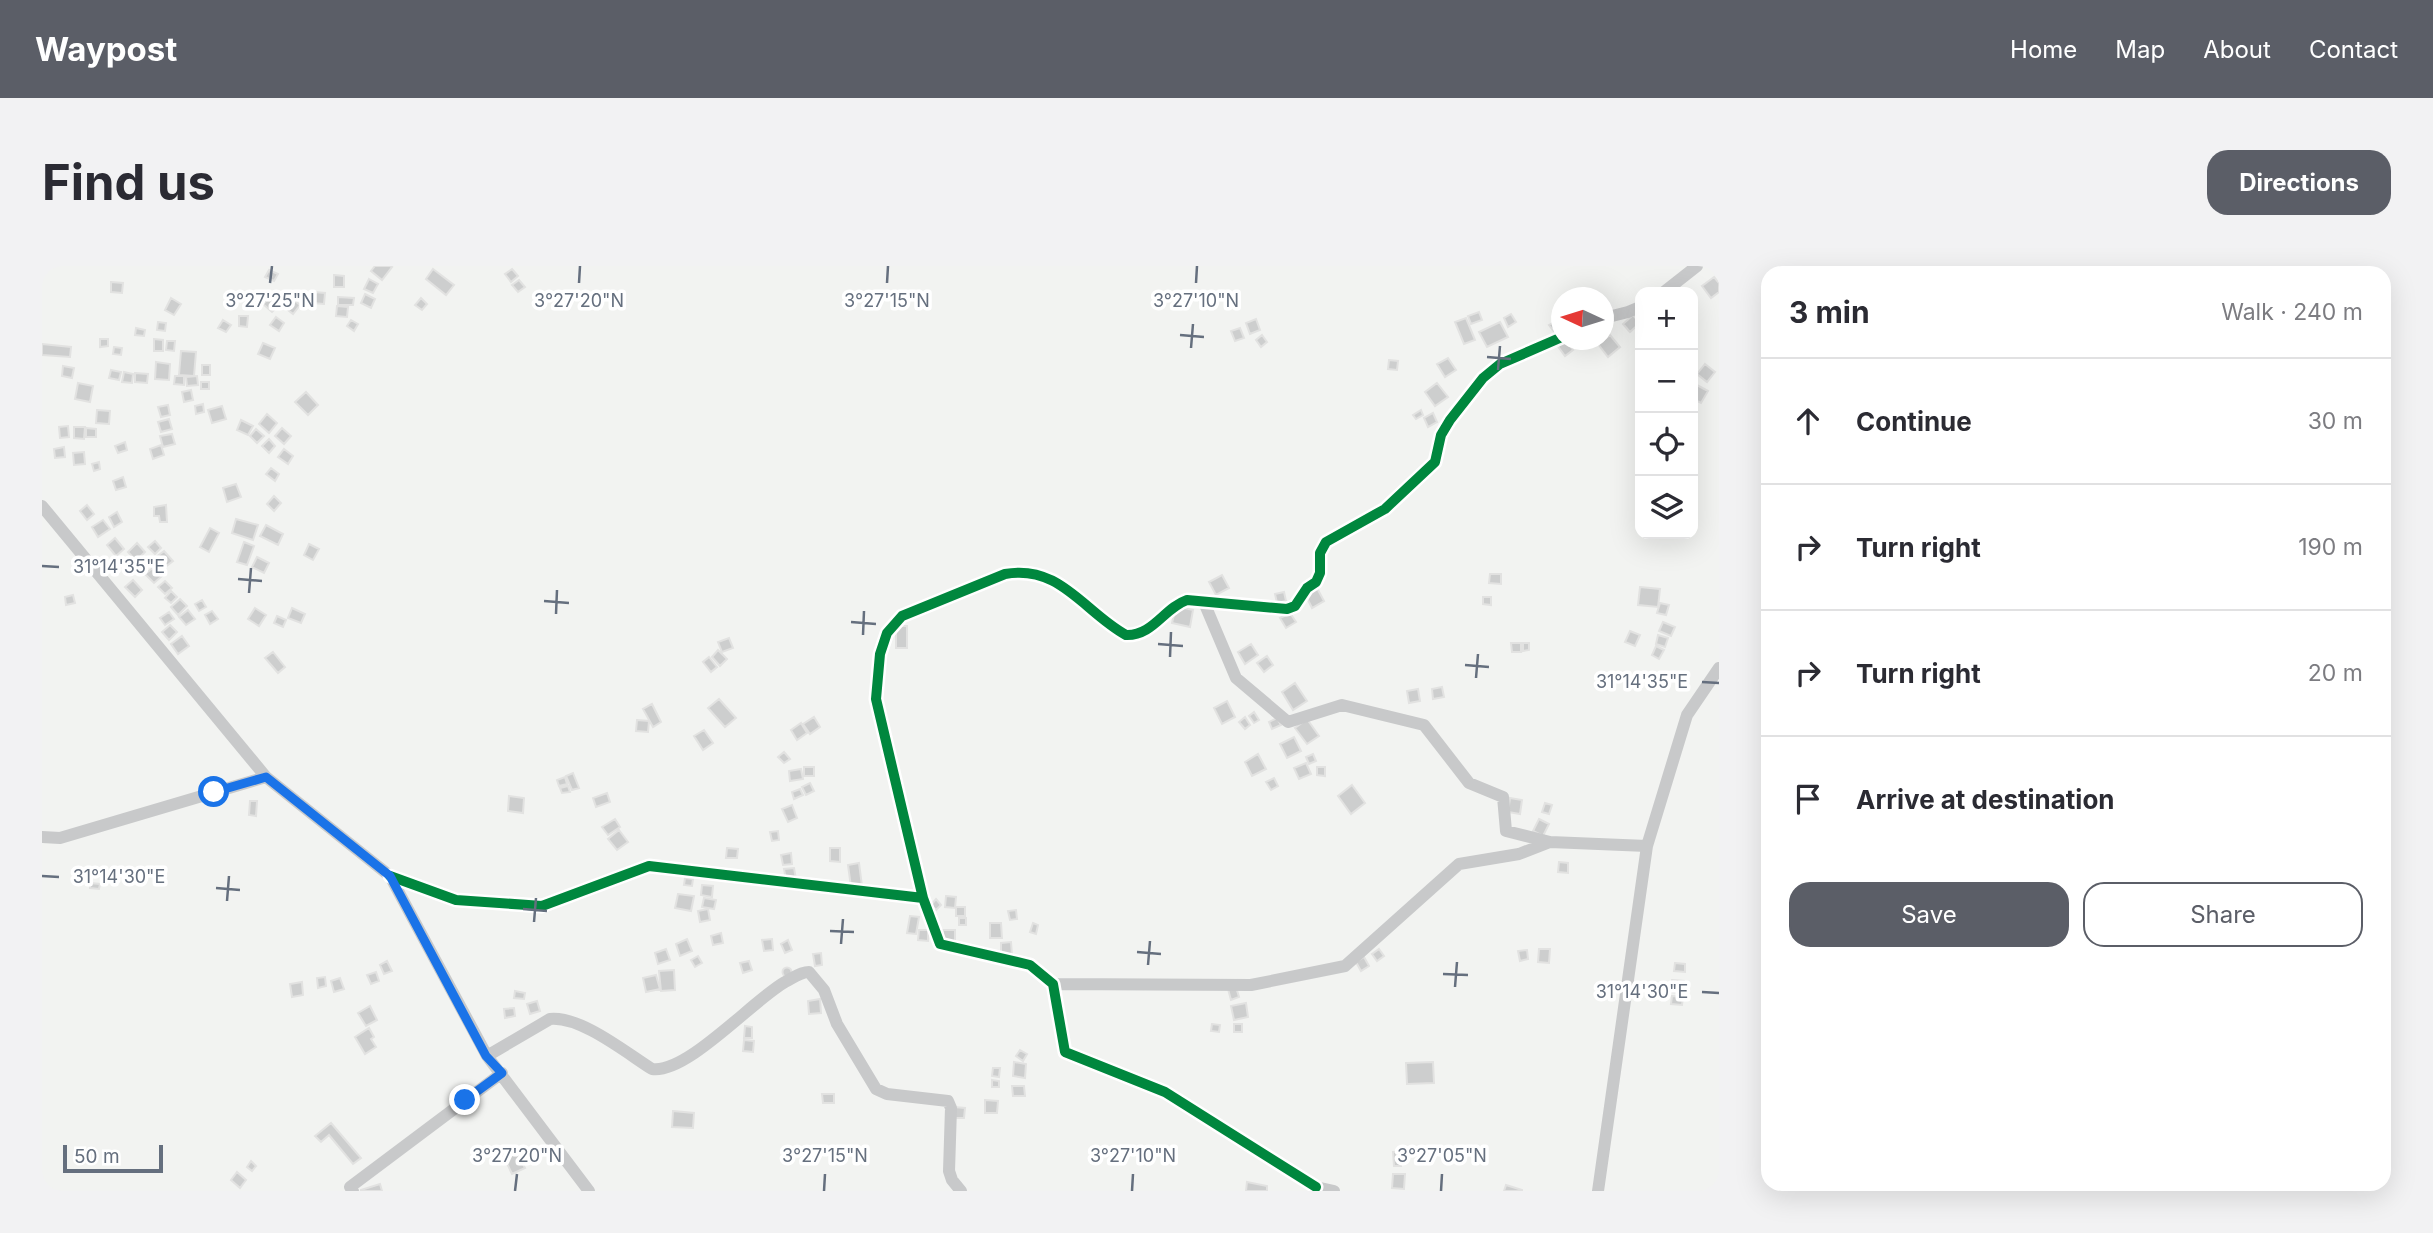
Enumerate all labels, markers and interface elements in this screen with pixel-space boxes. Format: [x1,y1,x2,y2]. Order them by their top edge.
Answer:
text: Waypost [35,29,177,69]
text: Home [2010,35,2077,64]
text: Map [2115,35,2165,64]
text: About [2203,35,2271,64]
text: Contact [2309,35,2398,64]
button: Directions [2207,150,2391,215]
text: Find us [42,153,215,212]
north arrow [1551,287,1614,350]
map controls [1635,287,1698,539]
button: + [1635,287,1698,350]
text: 3°27'25"N [225,290,315,311]
text: 3°27'20"N [534,290,624,311]
text: 3°27'15"N [844,290,930,311]
text: 3°27'10"N [1153,290,1239,311]
text: 3 min [1789,294,1870,330]
text: Walk · 240 m [2221,298,2363,326]
button: − [1635,350,1698,413]
icon: ahead [1789,402,1827,440]
text: Continue [1856,406,1972,437]
text: 30 m [2308,407,2363,435]
button: locate [1635,413,1698,476]
button: layers [1635,476,1698,539]
icon: right [1789,528,1827,566]
text: Turn right [1856,532,1981,563]
text: 190 m [2298,533,2363,561]
text: 31°14'35"E [73,556,165,577]
icon: right [1789,654,1827,692]
text: Turn right [1856,658,1981,689]
text: 20 m [2308,659,2363,687]
text: 31°14'35"E [1596,671,1688,692]
route start [198,776,229,807]
icon: arrive [1789,780,1827,818]
text: Arrive at destination [1856,784,2115,815]
text: 31°14'30"E [73,866,165,887]
button: Save [1789,882,2069,947]
button: Share [2083,882,2363,947]
text: 31°14'30"E [1596,981,1688,1002]
route end [449,1084,480,1115]
scale bar [63,1142,163,1174]
text: 50 m [74,1145,120,1168]
text: 3°27'20"N [472,1145,562,1166]
text: 3°27'15"N [782,1145,868,1166]
text: 3°27'10"N [1090,1145,1176,1166]
text: 3°27'05"N [1397,1145,1487,1166]

